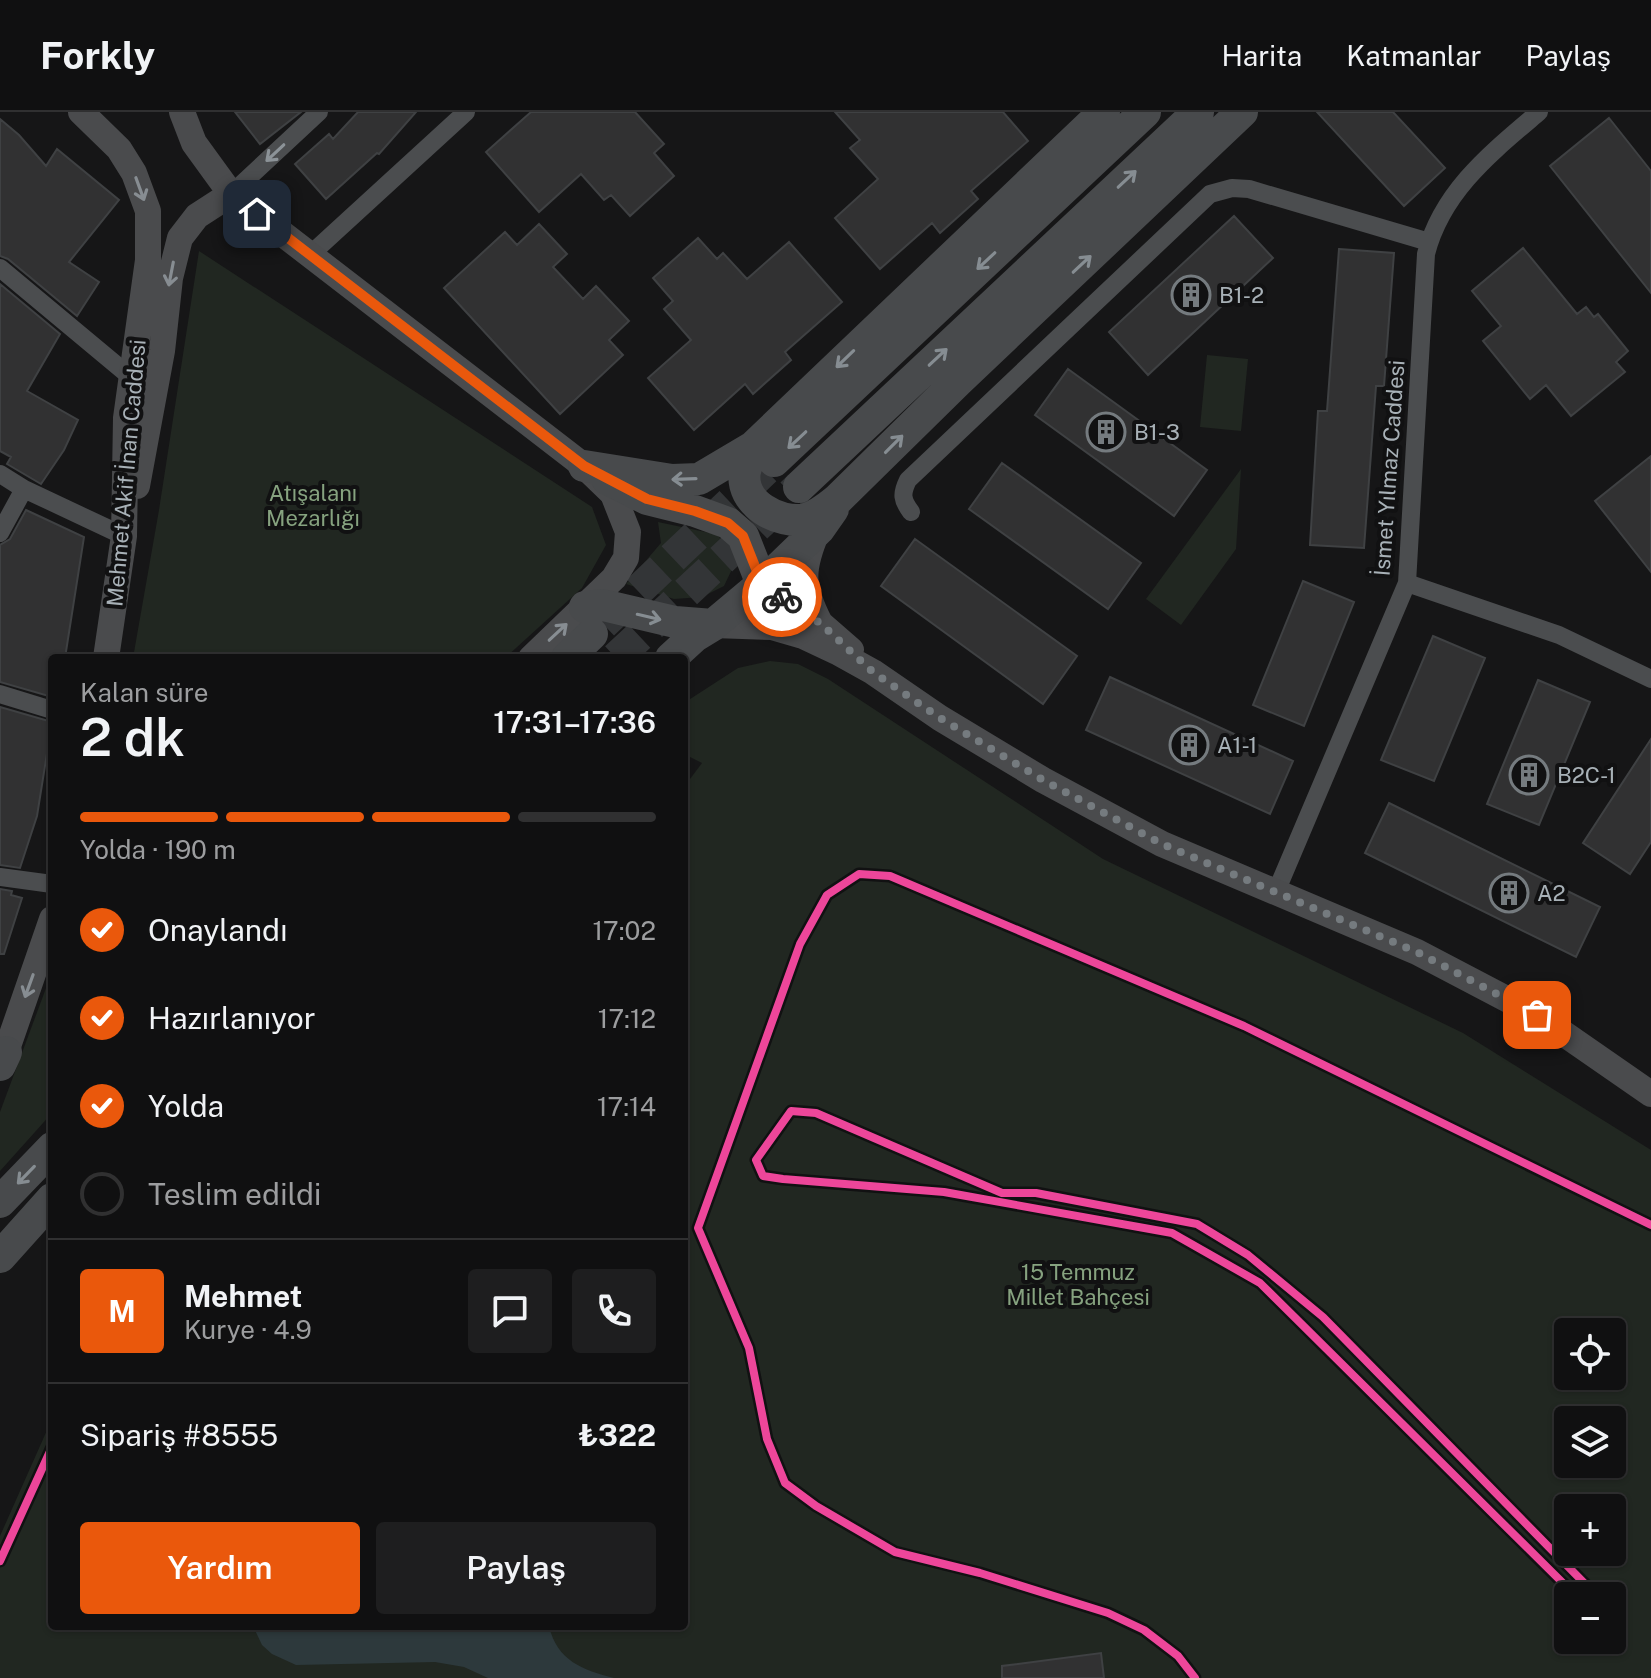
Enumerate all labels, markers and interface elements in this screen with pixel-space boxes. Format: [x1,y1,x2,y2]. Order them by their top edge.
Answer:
text: Forkly [40,33,155,78]
text: Harita [1221,39,1302,72]
text: Katmanlar [1346,39,1482,72]
text: Paylaş [1526,39,1611,72]
one-way arrow [266,143,285,162]
one-way arrow [1117,169,1137,188]
one-way arrow [134,176,148,201]
pin [223,180,291,248]
icon: home [235,192,279,236]
one-way arrow [976,252,996,271]
one-way arrow [1071,255,1091,274]
one-way arrow [163,261,178,287]
building icon: B1-2 [1170,274,1212,316]
place label: B1-2 [1219,282,1264,308]
street label: Mehmet Akif İnan Caddesi [100,338,151,608]
one-way arrow [927,348,947,366]
one-way arrow [835,350,855,369]
street label: İsmet Yılmaz Caddesi [1367,359,1410,577]
building icon: B1-3 [1085,411,1127,453]
place label: B1-3 [1134,419,1180,445]
one-way arrow [787,430,807,449]
one-way arrow [884,435,903,454]
one-way arrow [671,472,698,487]
park label: Atışalanı Mezarlığı [266,480,360,531]
courier [742,557,822,637]
icon: bike [760,575,804,619]
one-way arrow [635,610,661,625]
one-way arrow [548,623,568,642]
text: Kalan süre [80,677,208,708]
text: 17:31–17:36 [493,704,656,740]
text: 2 dk [80,707,185,768]
building icon: A1-1 [1168,724,1210,766]
place label: A1-1 [1217,732,1257,758]
building icon: B2C-1 [1508,754,1550,796]
place label: B2C-1 [1557,762,1616,788]
text: Yolda · 190 m [80,834,236,865]
building icon: A2 [1488,872,1530,914]
place label: A2 [1537,880,1566,906]
icon: check [80,908,124,952]
text: Onaylandı [148,912,287,948]
text: 17:02 [593,915,656,946]
one-way arrow [21,973,36,998]
pin [1503,981,1571,1049]
icon: bag [1515,993,1559,1037]
icon: check [80,996,124,1040]
text: Hazırlanıyor [148,1000,316,1036]
text: 17:12 [598,1003,656,1034]
icon: check [80,1084,124,1128]
text: Yolda [148,1088,224,1124]
text: 17:14 [597,1091,656,1122]
one-way arrow [17,1165,36,1184]
text: Teslim edildi [148,1176,321,1212]
park label: 15 Temmuz Millet Bahçesi [1006,1259,1150,1310]
button: chat [468,1269,552,1353]
button: phone [572,1269,656,1353]
text: Mehmet [184,1278,302,1314]
text: M [108,1293,136,1329]
text: Kurye · 4.9 [184,1314,312,1345]
map controls [1554,1318,1626,1654]
button: locate [1554,1318,1626,1390]
button: layers [1554,1406,1626,1478]
text: Sipariş #8555 [80,1417,278,1453]
text: ₺322 [578,1417,656,1453]
button: + [1554,1494,1626,1566]
button: Yardım [80,1522,360,1614]
button: Paylaş [376,1522,656,1614]
button: − [1554,1582,1626,1654]

